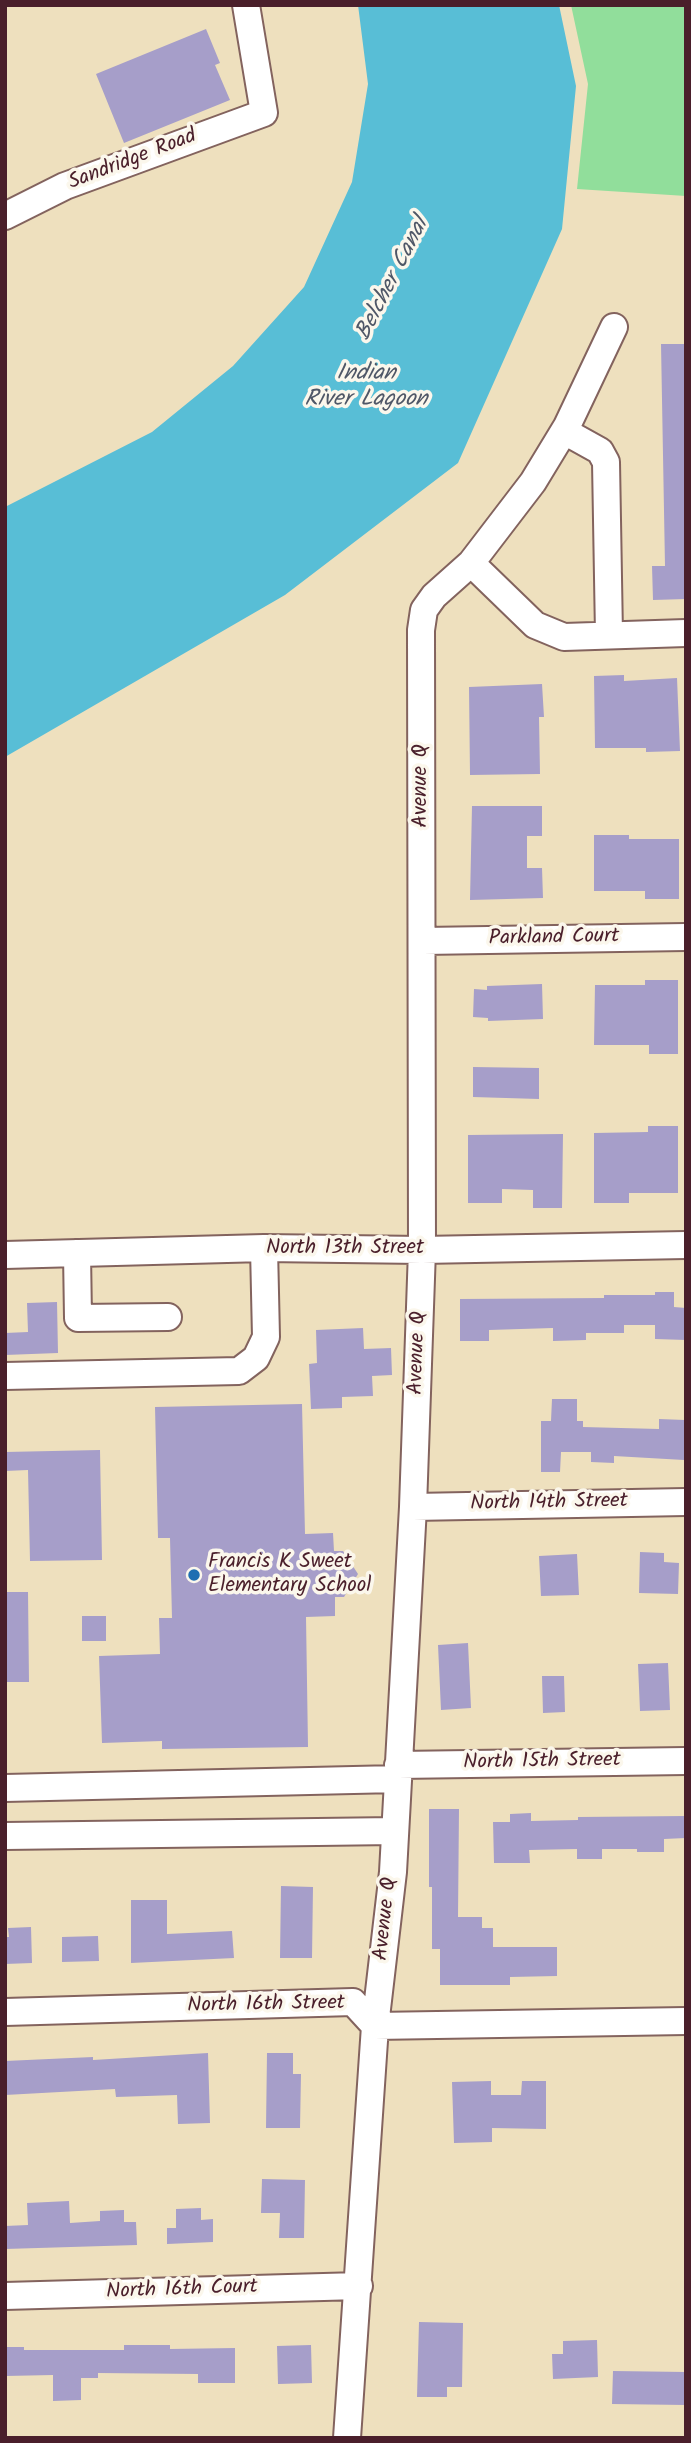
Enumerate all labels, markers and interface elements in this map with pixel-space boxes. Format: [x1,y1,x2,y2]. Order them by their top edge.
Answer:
street label: Sandridge Road [65,125,201,197]
water label: Belcher Canal [351,214,437,346]
water label: Indian River Lagoon [304,361,428,415]
street label: Avenue Q [409,744,435,828]
street label: Parkland Court [489,925,619,953]
street label: North 13th Street [266,1236,424,1262]
street label: Avenue Q [405,1311,433,1395]
street label: North 14th Street [470,1490,628,1518]
place label: Francis K Sweet Elementary School [208,1550,371,1600]
marker: Francis K Sweet Elementary School [186,1567,202,1583]
street label: North 15th Street [463,1749,621,1777]
street label: Avenue Q [370,1876,404,1962]
street label: North 16th Street [187,1992,345,2020]
street label: North 16th Court [106,2276,258,2306]

